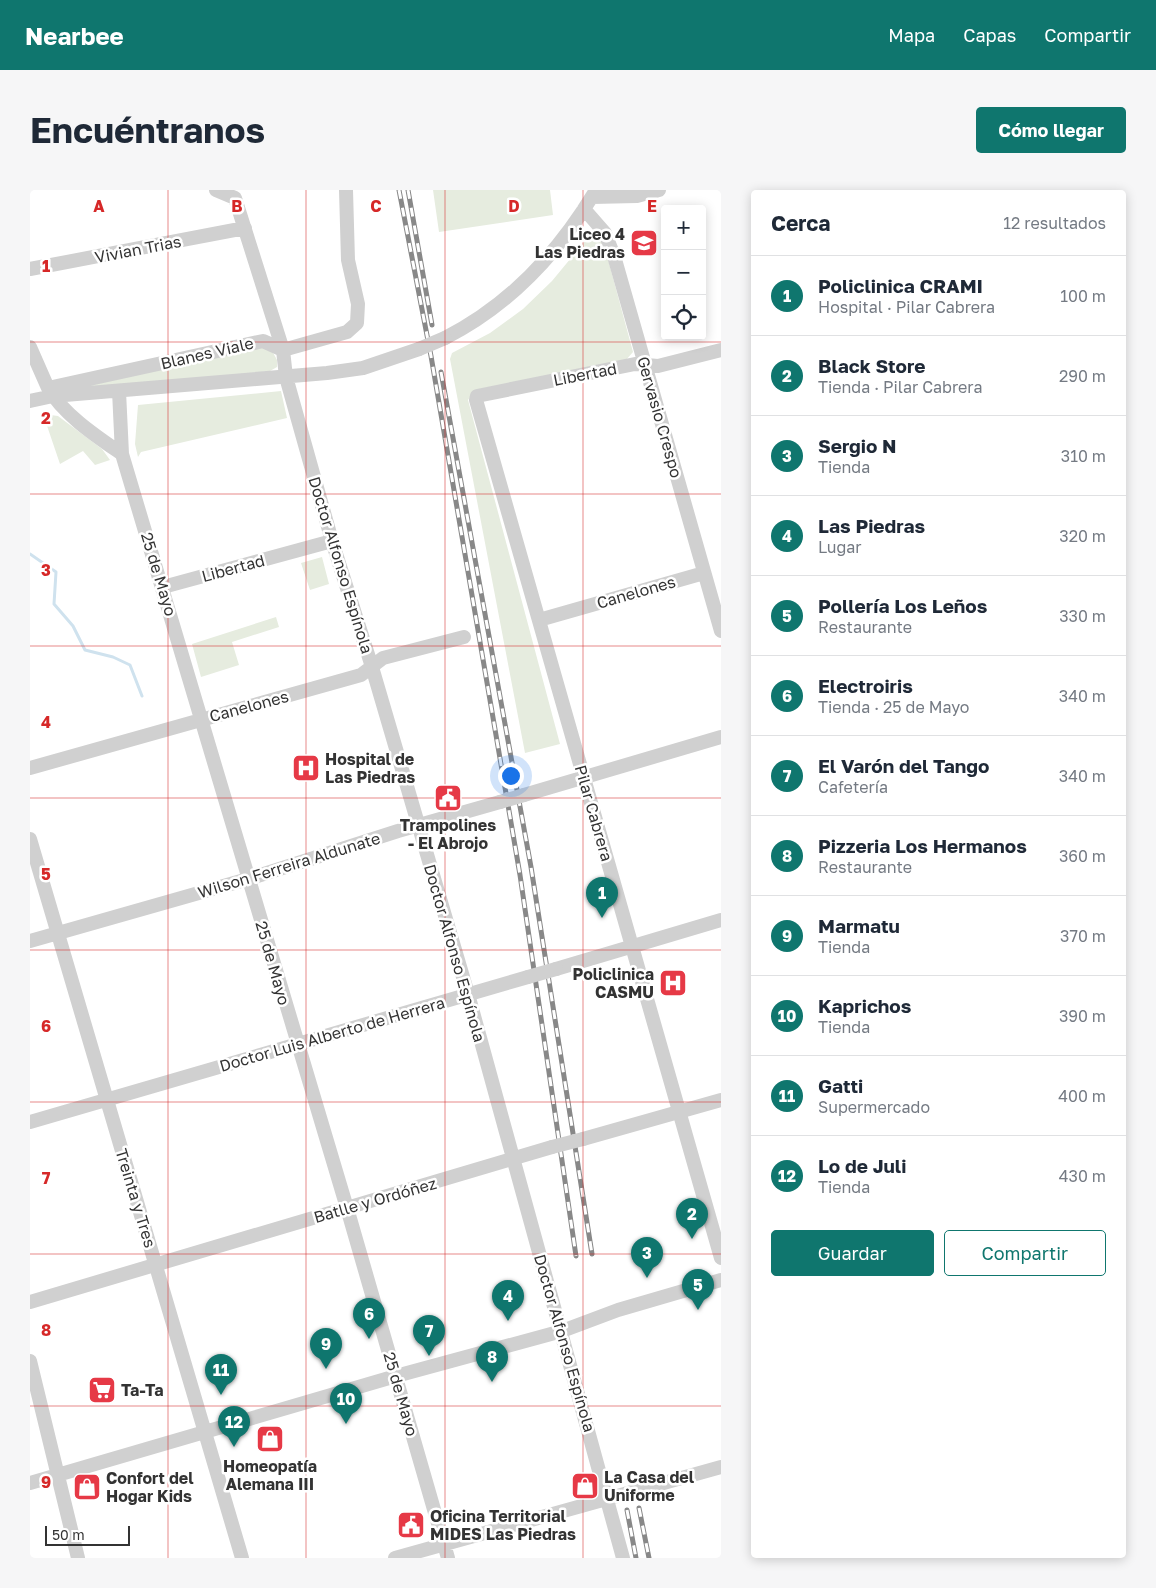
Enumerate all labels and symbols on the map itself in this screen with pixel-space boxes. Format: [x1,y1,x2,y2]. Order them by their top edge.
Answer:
text: A [93,196,105,216]
text: B [231,196,243,216]
text: C [370,196,382,216]
text: D [508,196,520,216]
text: E [647,196,657,216]
place label: Liceo 4 Las Piedras [535,224,625,262]
school or university icon: Liceo 4 Las Piedras [629,228,659,258]
street label: Vivian Trias [93,231,183,267]
text: 1 [42,256,50,276]
street label: Blanes Viale [159,333,255,373]
street label: Gervasio Crespo [633,354,687,480]
street label: Libertad [551,358,619,390]
text: 2 [41,408,51,428]
street label: Doctor Alfonso Espínola [305,474,377,656]
street label: 25 de Mayo [137,530,181,618]
street label: Libertad [199,550,267,586]
text: 3 [41,560,51,580]
street label: Canelones [594,571,678,613]
street label: Canelones [207,686,291,726]
text: 4 [41,712,51,732]
place label: Hospital de Las Piedras [325,749,415,787]
hospital icon: Hospital de Las Piedras [291,753,321,783]
street label: Pilar Cabrera [571,762,617,864]
your location [498,763,524,789]
public building icon: Trampolines - El Abrojo [433,783,463,813]
place label: Trampolines - El Abrojo [400,815,496,853]
street label: Wilson Ferreira Aldunate [195,828,383,902]
street label: Doctor Alfonso Espínola [420,862,490,1044]
text: 5 [41,864,51,884]
pin: 1 [586,877,618,918]
street label: 25 de Mayo [251,919,295,1007]
place label: Policlinica CASMU [573,964,654,1002]
hospital icon: Policlinica CASMU [658,968,688,998]
street label: Doctor Luis Alberto de Herrera [217,992,447,1076]
text: 6 [41,1016,51,1036]
street label: Treinta y Tres [111,1146,161,1250]
text: 7 [42,1168,51,1188]
street label: Batlle y Ordóñez [311,1173,439,1227]
pin: 2 [676,1198,708,1239]
pin: 3 [631,1237,663,1278]
street label: Doctor Alfonso Espínola [530,1252,600,1434]
pin: 5 [682,1269,714,1310]
pin: 4 [492,1280,524,1321]
pin: 6 [353,1298,385,1339]
pin: 7 [413,1315,445,1356]
text: 8 [41,1320,51,1340]
pin: 9 [310,1328,342,1369]
pin: 8 [476,1341,508,1382]
street label: 25 de Mayo [379,1350,423,1438]
pin: 11 [205,1354,237,1395]
supermarket icon: Ta-Ta [87,1375,117,1405]
place label: Ta-Ta [121,1380,163,1400]
pin: 10 [330,1383,362,1424]
pin: 12 [218,1406,250,1447]
shop icon: Homeopatía Alemana III [255,1424,285,1454]
place label: Homeopatía Alemana III [223,1456,317,1494]
place label: La Casa del Uniforme [604,1467,695,1505]
place label: Confort del Hogar Kids [106,1468,194,1506]
shop icon: La Casa del Uniforme [570,1471,600,1501]
text: 9 [41,1472,51,1492]
shop icon: Confort del Hogar Kids [72,1472,102,1502]
place label: Oficina Territorial MIDES Las Piedras [430,1506,576,1544]
public building icon: Oficina Territorial MIDES Las Piedras [396,1510,426,1540]
scale bar [45,1523,130,1546]

